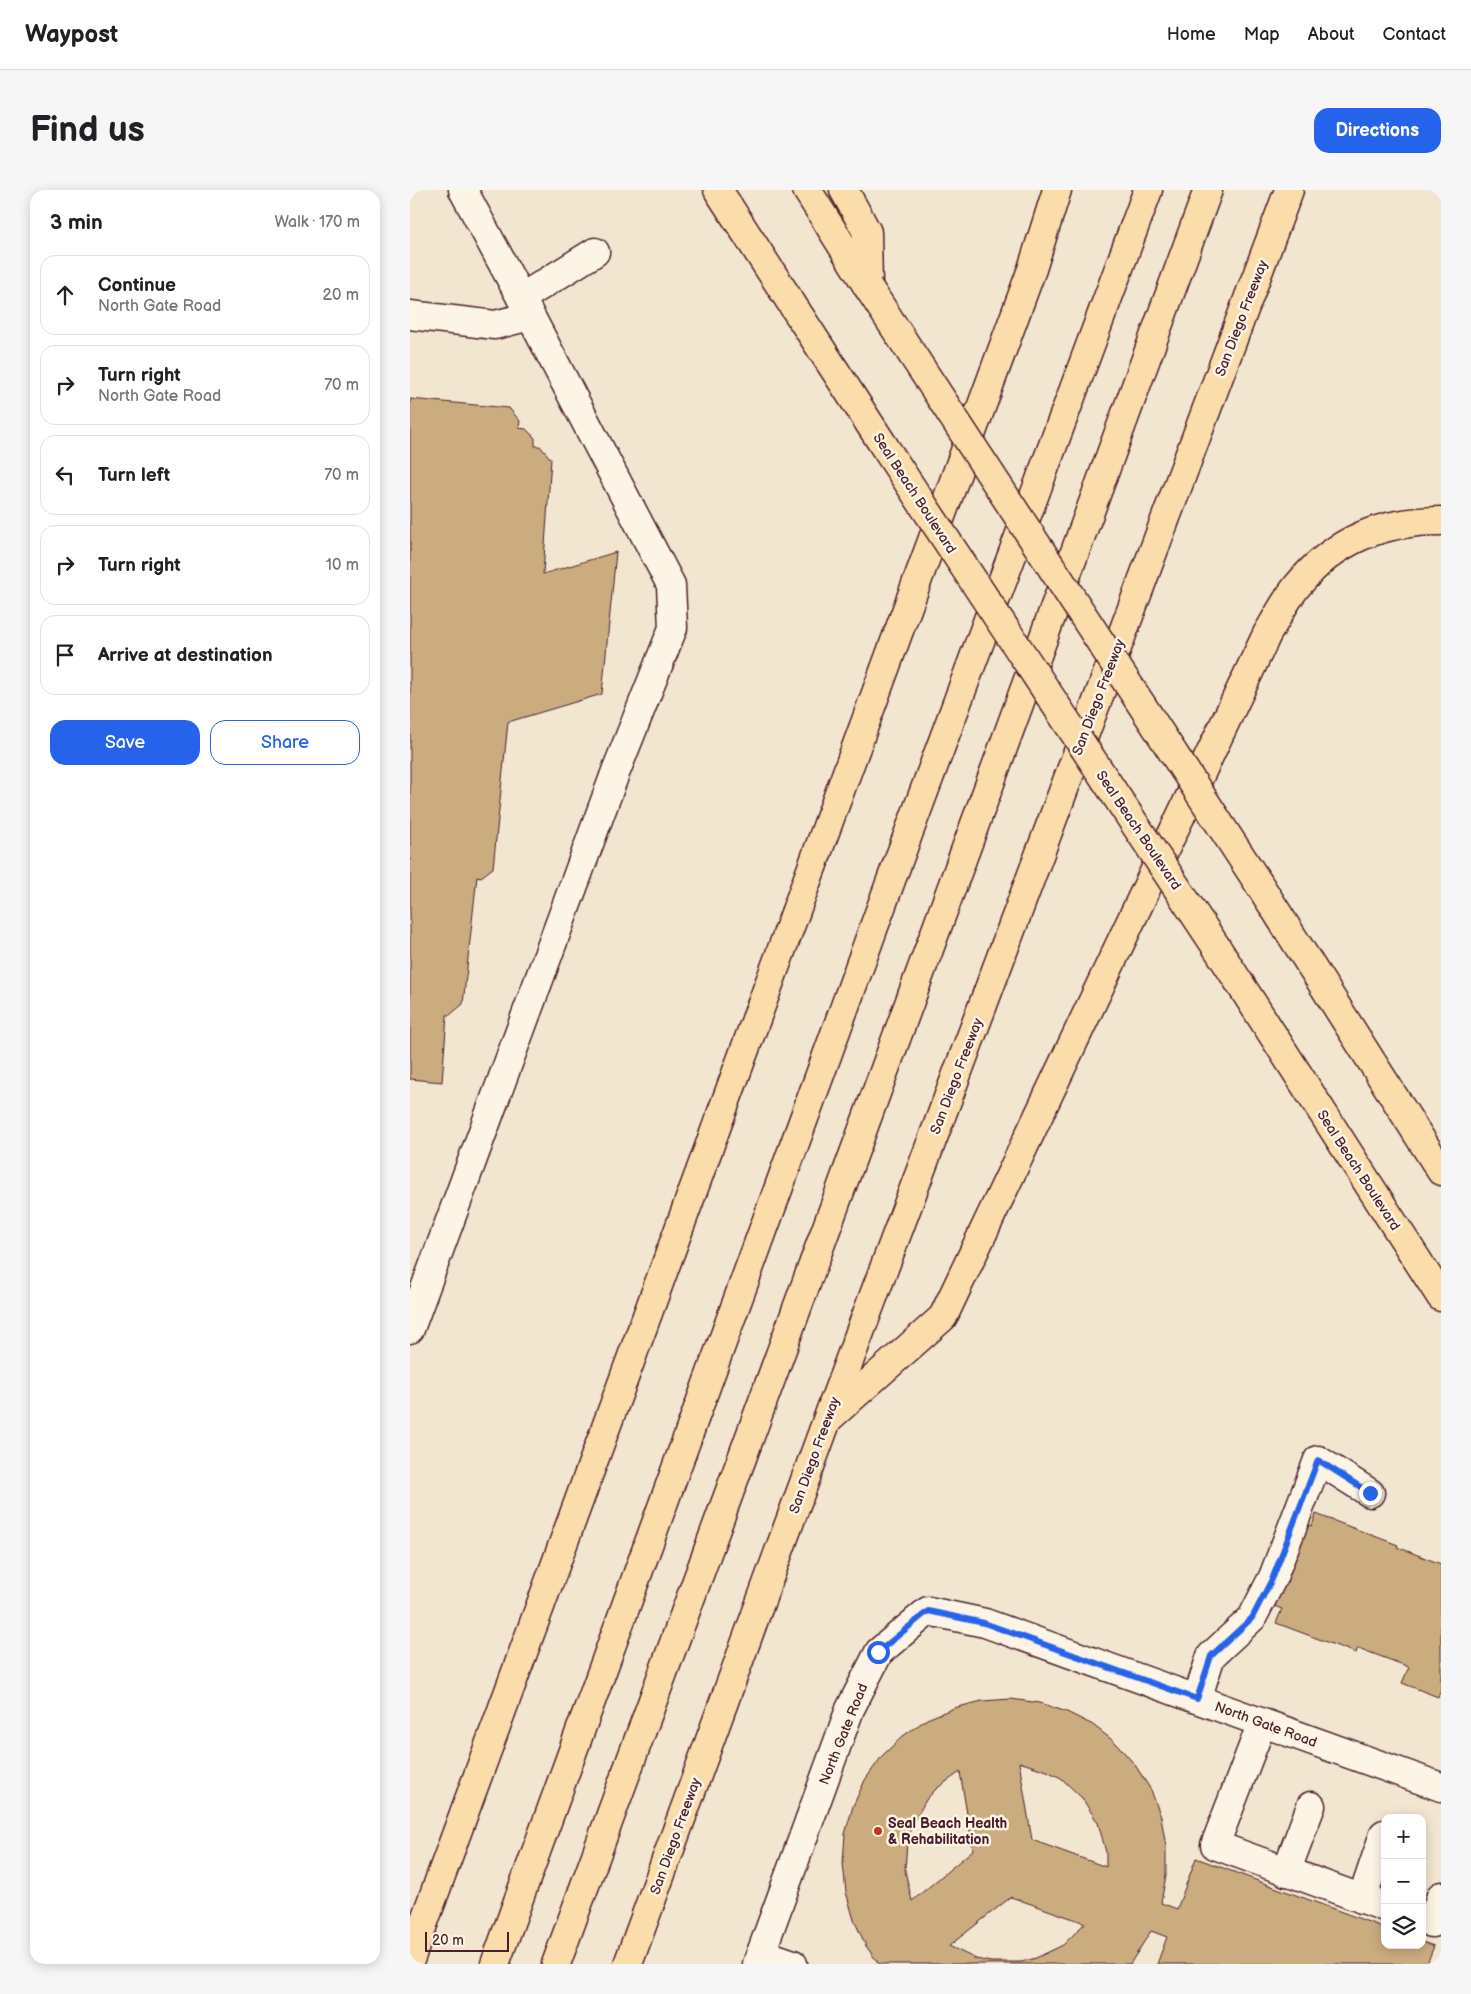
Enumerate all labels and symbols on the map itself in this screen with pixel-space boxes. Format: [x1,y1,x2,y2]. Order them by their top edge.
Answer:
street label: San Diego Freeway [1211,257,1272,379]
street label: Seal Beach Boulevard [869,430,960,557]
street label: San Diego Freeway [1068,636,1129,758]
street label: Seal Beach Boulevard [1092,767,1185,893]
street label: San Diego Freeway [926,1015,987,1137]
street label: Seal Beach Boulevard [1313,1107,1404,1234]
street label: San Diego Freeway [785,1394,844,1516]
route end [1359,1482,1382,1505]
route start [867,1641,890,1664]
street label: North Gate Road [815,1681,872,1787]
street label: North Gate Road [1212,1698,1319,1751]
street label: San Diego Freeway [646,1775,705,1897]
place label: Seal Beach Health & Rehabilitation [888,1815,1007,1848]
marker: Seal Beach Health & Rehabilitation [872,1825,884,1837]
scale bar [425,1929,509,1952]

